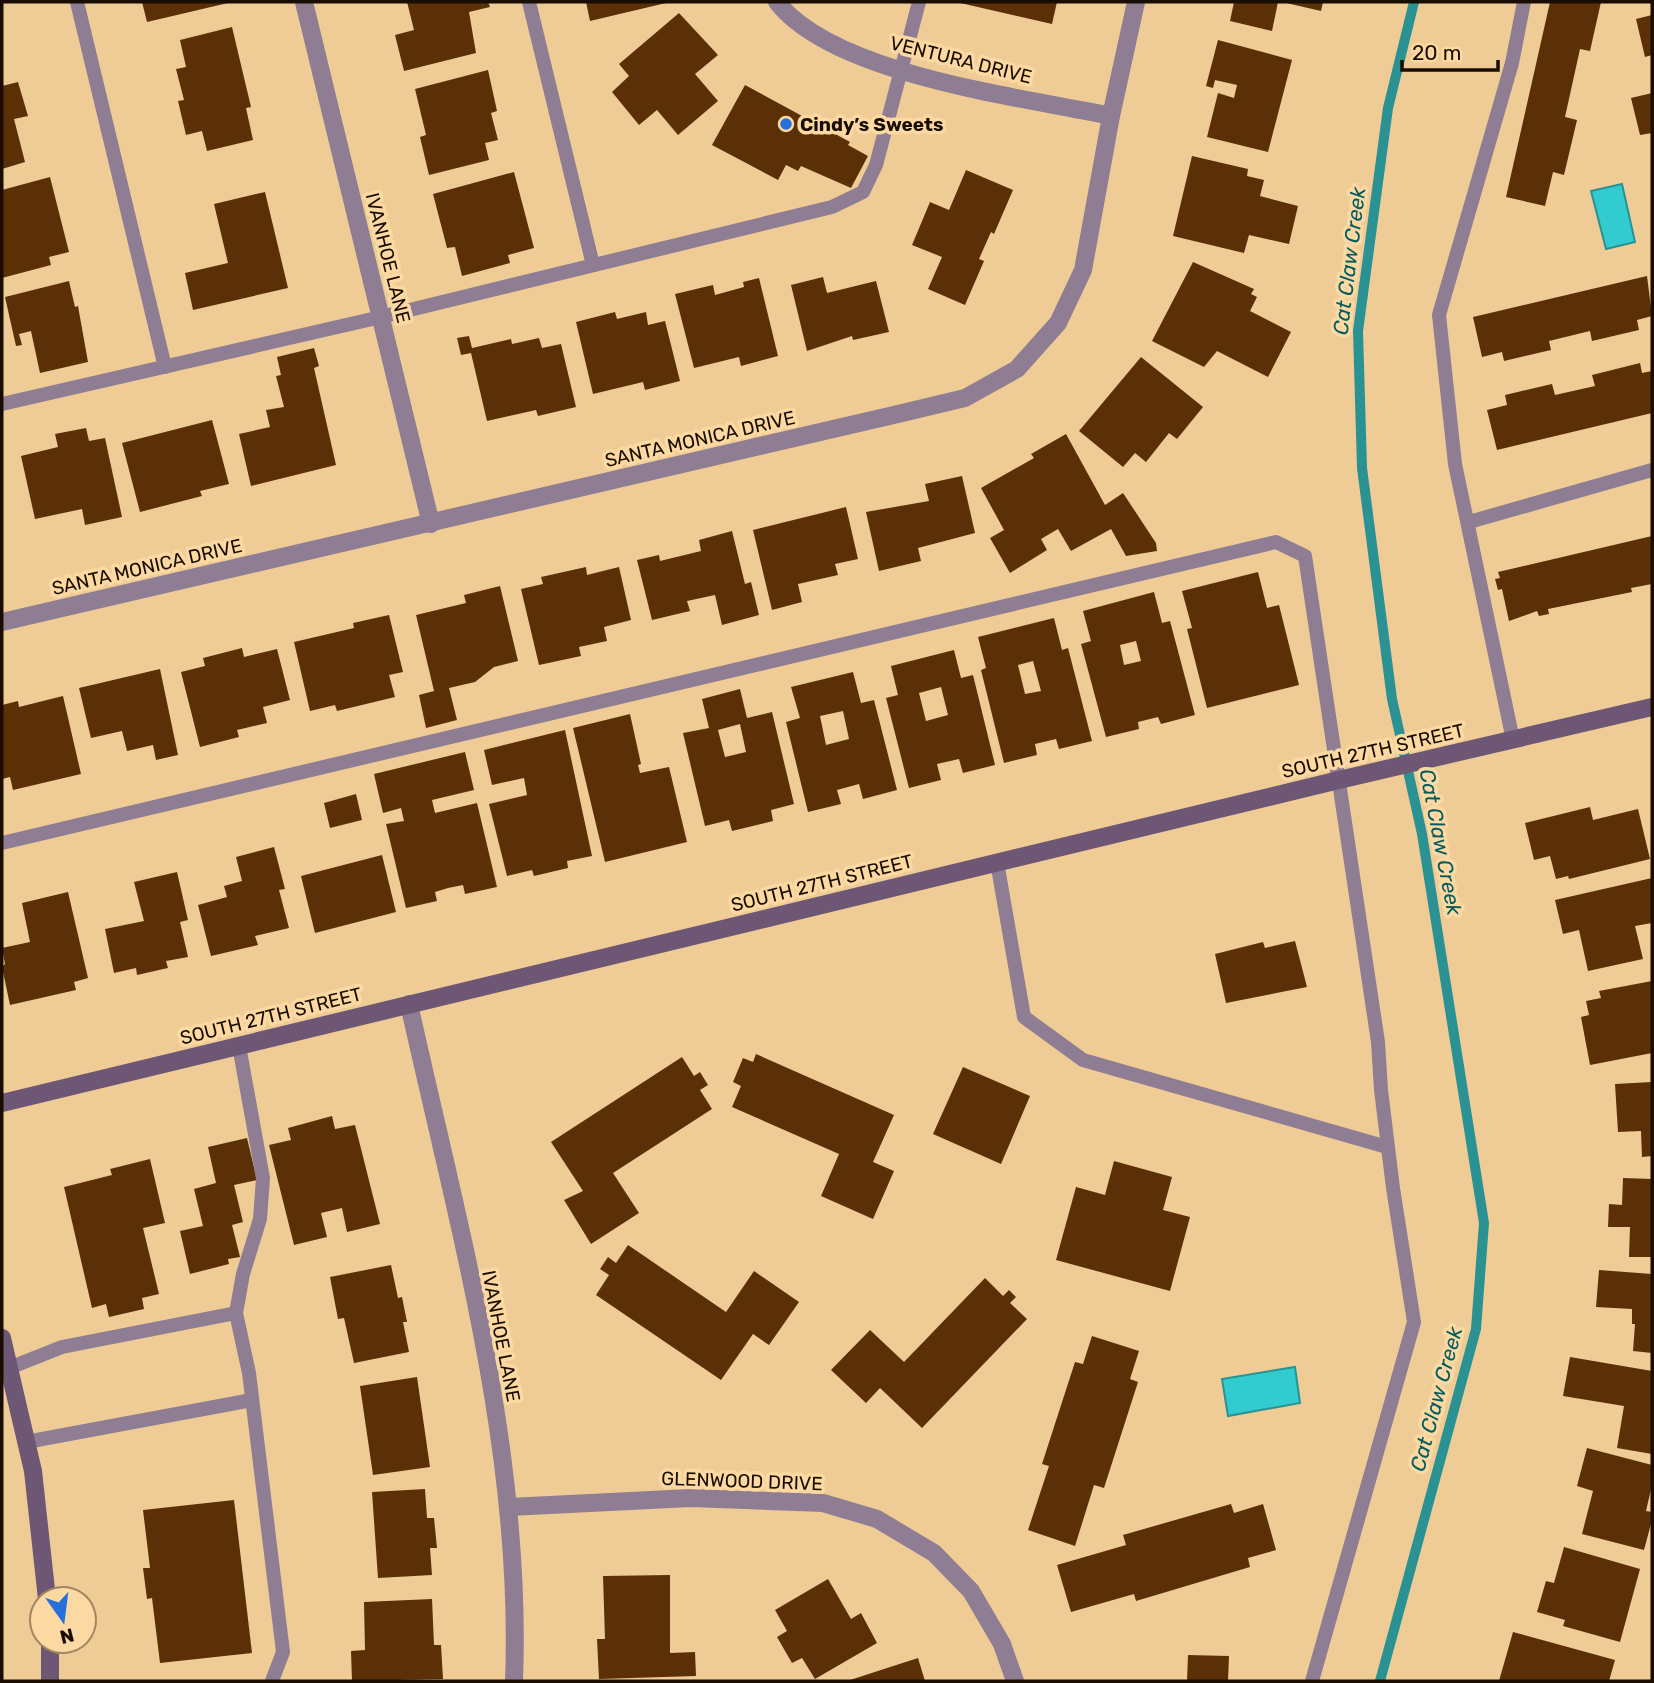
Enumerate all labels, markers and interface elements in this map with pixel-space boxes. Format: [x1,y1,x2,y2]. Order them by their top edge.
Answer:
scale bar [1402,28,1498,72]
street label: VENTURA DRIVE [888,31,1034,89]
text: 20 m [1412,40,1461,65]
place label: Cindy’s Sweets [800,113,943,136]
marker: Cindy’s Sweets [778,116,794,132]
water label: Cat Claw Creek [1328,185,1371,336]
street label: IVANHOE LANE [361,191,415,325]
street label: SANTA MONICA DRIVE [603,406,797,472]
street label: SANTA MONICA DRIVE [50,534,244,600]
street label: SOUTH 27TH STREET [1280,719,1466,783]
water label: Cat Claw Creek [1415,767,1468,919]
street label: SOUTH 27TH STREET [729,849,915,917]
street label: SOUTH 27TH STREET [178,982,364,1050]
street label: IVANHOE LANE [477,1268,525,1404]
water label: Cat Claw Creek [1405,1323,1468,1474]
street label: GLENWOOD DRIVE [661,1467,823,1495]
north arrow [28,1585,98,1655]
text: N [58,1623,76,1649]

